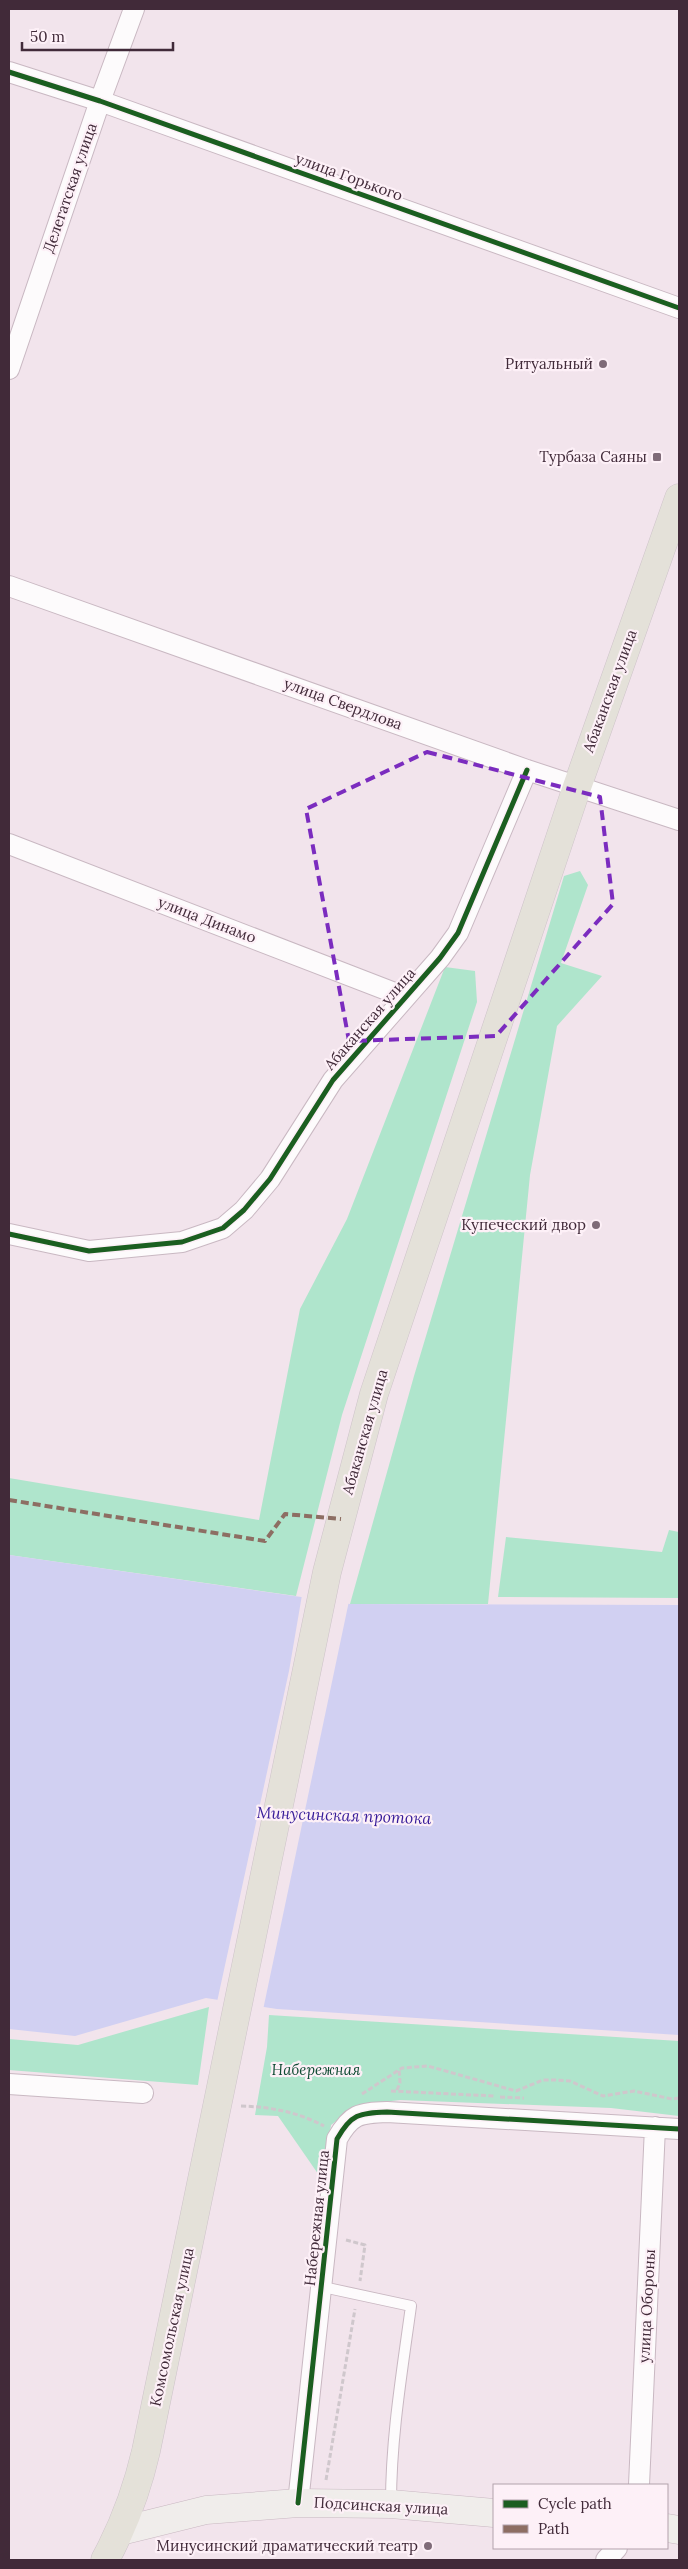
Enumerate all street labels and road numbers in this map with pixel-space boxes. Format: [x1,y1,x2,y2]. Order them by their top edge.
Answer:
street label: Делегатская улица [38,120,101,255]
street label: улица Горького [293,148,406,205]
street label: Абаканская улица [578,627,641,756]
street label: улица Свердлова [281,673,405,734]
street label: улица Динамо [155,892,259,947]
street label: Абаканская улица [319,963,419,1075]
street label: Абаканская улица [337,1367,392,1498]
street label: Набережная улица [300,2149,333,2287]
street label: Комсомольская улица [145,2245,198,2408]
street label: улица Обороны [634,2248,659,2363]
street label: Подсинская улица [313,2492,449,2519]

